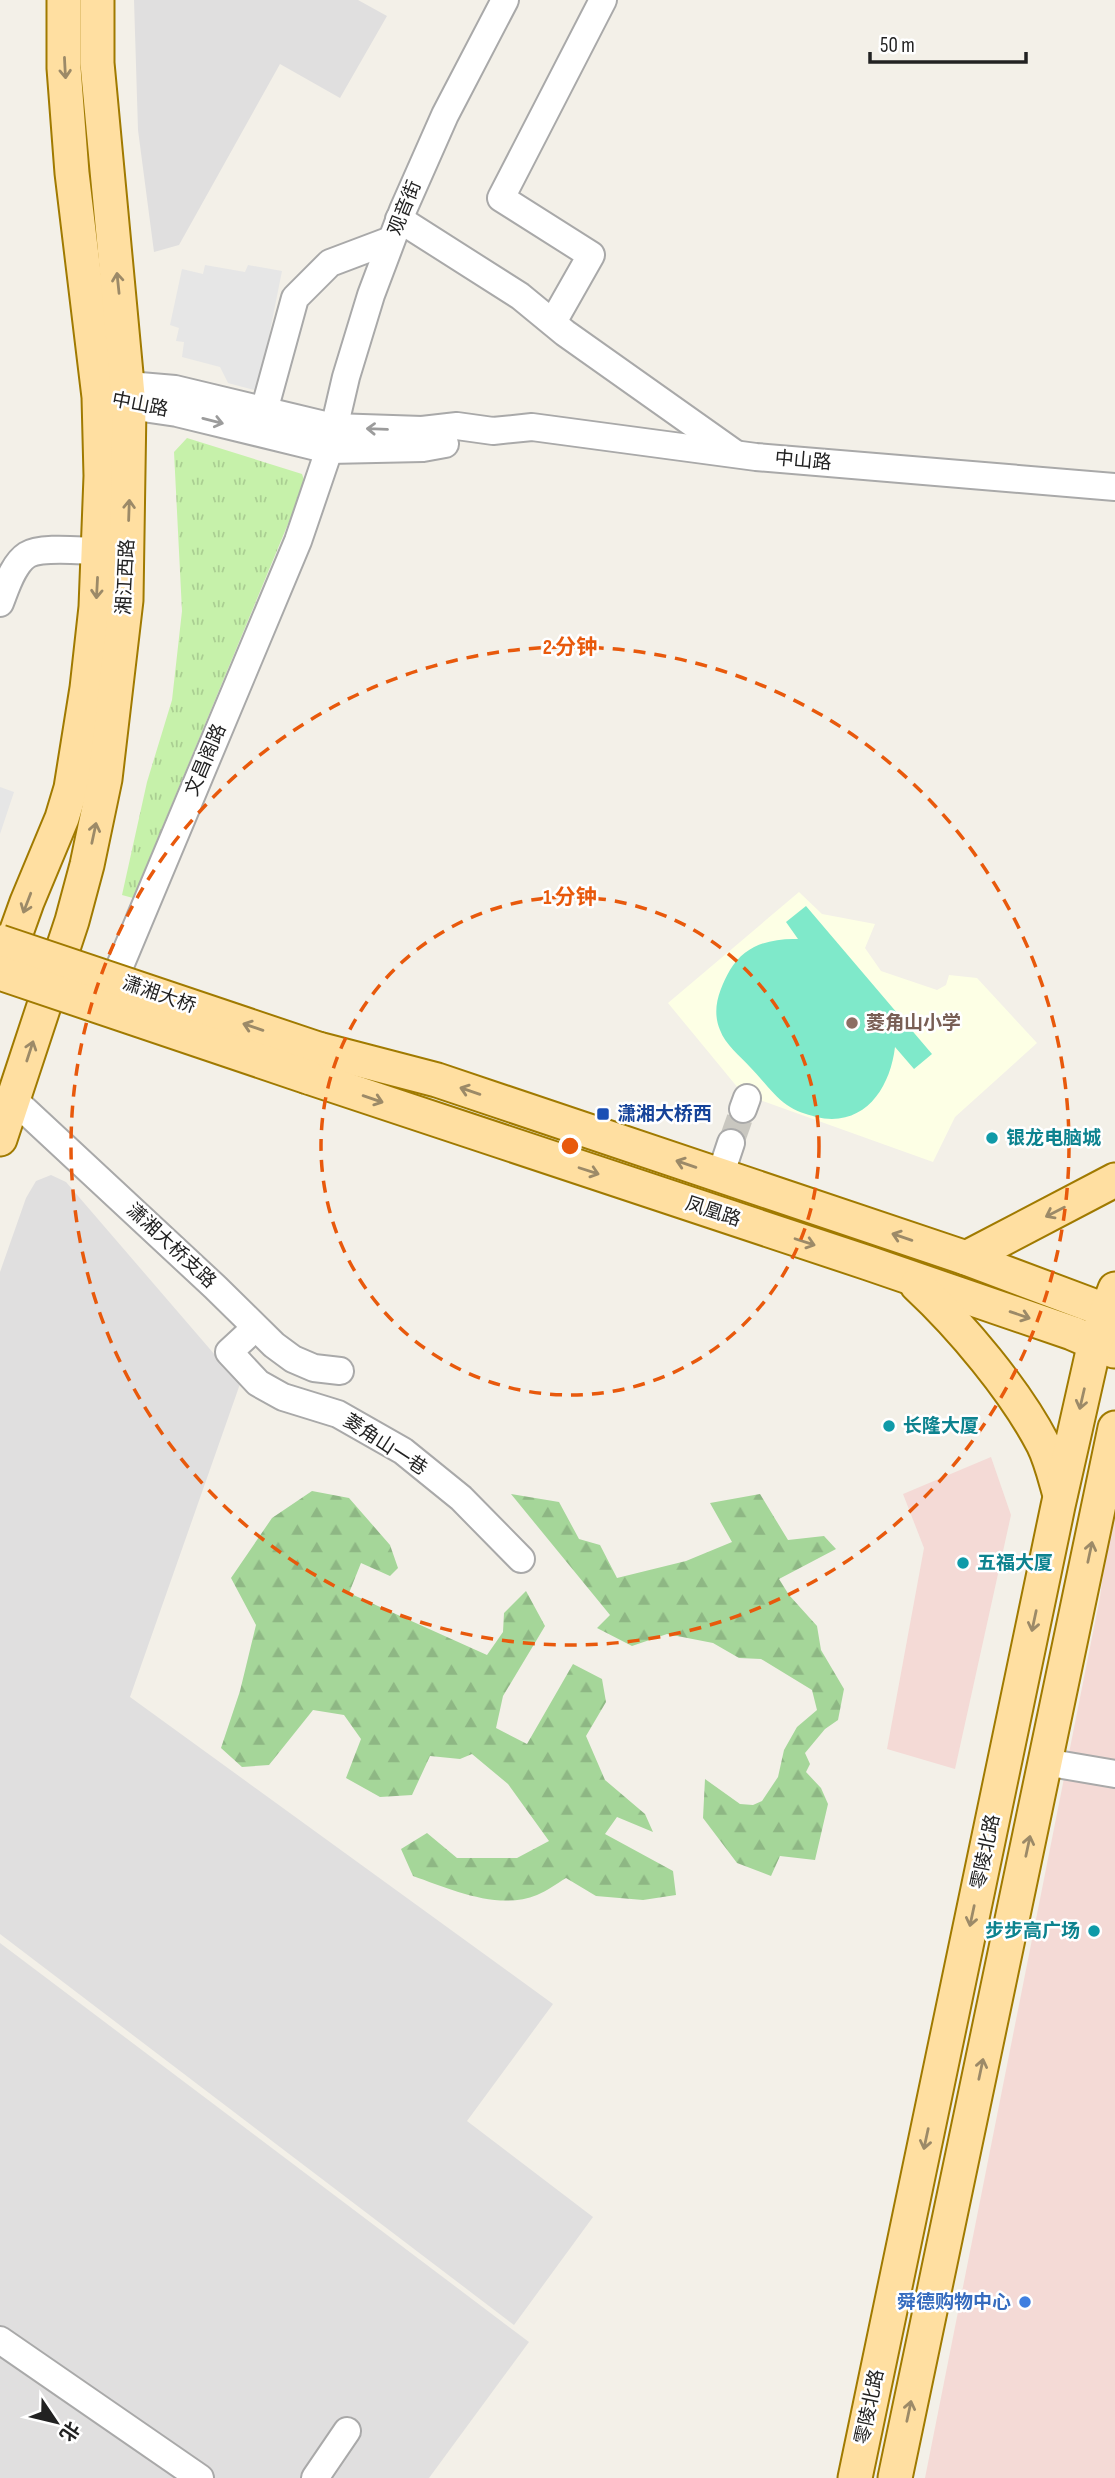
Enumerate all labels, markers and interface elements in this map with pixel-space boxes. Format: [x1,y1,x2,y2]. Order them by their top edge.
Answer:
scale bar [870,21,1026,65]
text: 50 m [880,33,915,58]
one-way arrow [58,56,71,79]
street label: 观音街 [384,177,426,239]
one-way arrow [111,272,124,295]
street label: 中山路 [110,388,170,422]
one-way arrow [201,415,224,428]
one-way arrow [365,422,388,435]
street label: 中山路 [774,447,832,475]
one-way arrow [122,498,135,521]
street label: 湘江西路 [113,538,139,616]
one-way arrow [90,576,103,599]
text: 2 分钟 [543,635,597,660]
street label: 文昌阁路 [181,721,231,799]
one-way arrow [87,822,101,845]
text: 1 分钟 [543,885,597,910]
one-way arrow [19,892,32,914]
street label: 潇湘大桥 [119,972,199,1018]
place label: 菱角山小学 [866,1012,961,1035]
marker: 菱角山小学 [844,1015,860,1031]
one-way arrow [242,1020,264,1033]
one-way arrow [24,1040,37,1062]
one-way arrow [460,1084,482,1096]
one-way arrow [361,1094,383,1106]
place label: 潇湘大桥西 [617,1103,712,1126]
marker: 潇湘大桥西 [595,1106,611,1122]
place label: 银龙电脑城 [1006,1127,1101,1150]
marker: 银龙电脑城 [984,1130,1000,1146]
centre of rings [558,1134,582,1158]
one-way arrow [675,1157,697,1170]
one-way arrow [577,1166,599,1178]
street label: 凤凰路 [682,1192,744,1232]
street label: 潇湘大桥支路 [121,1199,221,1293]
one-way arrow [1045,1206,1066,1220]
one-way arrow [891,1230,913,1242]
one-way arrow [794,1236,816,1249]
one-way arrow [1009,1310,1031,1323]
one-way arrow [1075,1387,1088,1410]
street label: 菱角山一巷 [339,1409,431,1481]
place label: 长隆大厦 [903,1415,979,1438]
marker: 长隆大厦 [881,1418,897,1434]
one-way arrow [1084,1541,1097,1563]
place label: 五福大厦 [977,1552,1053,1575]
marker: 五福大厦 [955,1555,971,1571]
one-way arrow [1026,1609,1040,1632]
street label: 零陵北路 [967,1812,1005,1892]
one-way arrow [1021,1835,1035,1858]
one-way arrow [965,1904,979,1927]
place label: 步步高广场 [985,1920,1080,1943]
marker: 步步高广场 [1086,1923,1102,1939]
one-way arrow [974,2058,988,2081]
one-way arrow [918,2127,932,2150]
place label: 舜德购物中心 [897,2291,1011,2314]
marker: 舜德购物中心 [1017,2294,1033,2310]
street label: 零陵北路 [851,2367,889,2447]
north arrow [21,2387,91,2457]
one-way arrow [902,2400,916,2423]
text: 北 [54,2417,84,2445]

